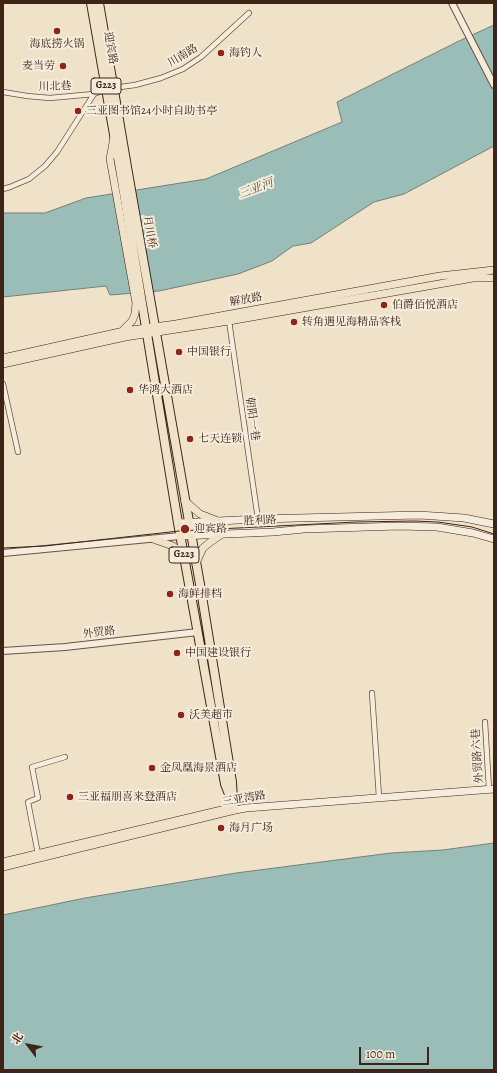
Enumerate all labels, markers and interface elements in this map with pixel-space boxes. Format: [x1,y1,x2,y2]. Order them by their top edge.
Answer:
marker: 海底捞火锅 [52,26,62,36]
street label: 迎宾路 [101,31,119,65]
place label: 海底捞火锅 [30,37,84,51]
street label: 川南路 [165,42,201,70]
place label: 海钓人 [229,46,262,60]
marker: 海钓人 [216,48,226,58]
place label: 麦当劳 [22,59,55,73]
marker: 麦当劳 [58,61,68,71]
road number: G223 [91,78,121,94]
street label: 川北巷 [38,80,72,94]
place label: 三亚图书馆24小时自助书亭 [86,104,217,118]
marker: 三亚图书馆24小时自助书亭 [73,106,83,116]
water label: 三亚河 [237,176,275,202]
street label: 月川桥 [140,215,158,249]
street label: 解放路 [229,291,263,309]
place label: 伯爵佰悦酒店 [392,298,458,312]
marker: 伯爵佰悦酒店 [379,300,389,310]
place label: 转角遇见海精品客栈 [302,315,401,329]
marker: 转角遇见海精品客栈 [289,317,299,327]
place label: 中国银行 [187,345,231,359]
marker: 中国银行 [174,347,184,357]
place label: 华鸿大酒店 [138,383,193,397]
marker: 华鸿大酒店 [125,385,135,395]
street label: 朝阳一巷 [242,396,262,442]
place label: 七天连锁 [198,432,242,446]
marker: 七天连锁 [185,434,195,444]
street label: 胜利路 [243,514,277,528]
place label: 迎宾路 [194,522,227,536]
marker: 迎宾路 [179,523,191,535]
road number: G223 [169,547,199,563]
place label: 海鲜排档 [178,587,222,601]
marker: 海鲜排档 [165,589,175,599]
street label: 外贸路 [82,624,116,642]
place label: 中国建设银行 [185,646,251,660]
marker: 中国建设银行 [172,648,182,658]
place label: 沃美超市 [189,708,233,722]
marker: 沃美超市 [176,710,186,720]
street label: 外贸路六巷 [469,728,487,784]
place label: 金凤凰海景酒店 [160,761,237,775]
marker: 金凤凰海景酒店 [147,763,157,773]
street label: 三亚湾路 [221,789,267,809]
place label: 三亚福朋喜来登酒店 [78,790,177,804]
marker: 三亚福朋喜来登酒店 [65,792,75,802]
place label: 海月广场 [229,821,273,835]
marker: 海月广场 [216,823,226,833]
north arrow [8,1025,48,1065]
text: 北 [8,1030,27,1047]
scale bar [361,1039,431,1065]
text: 100 m [366,1046,395,1062]

